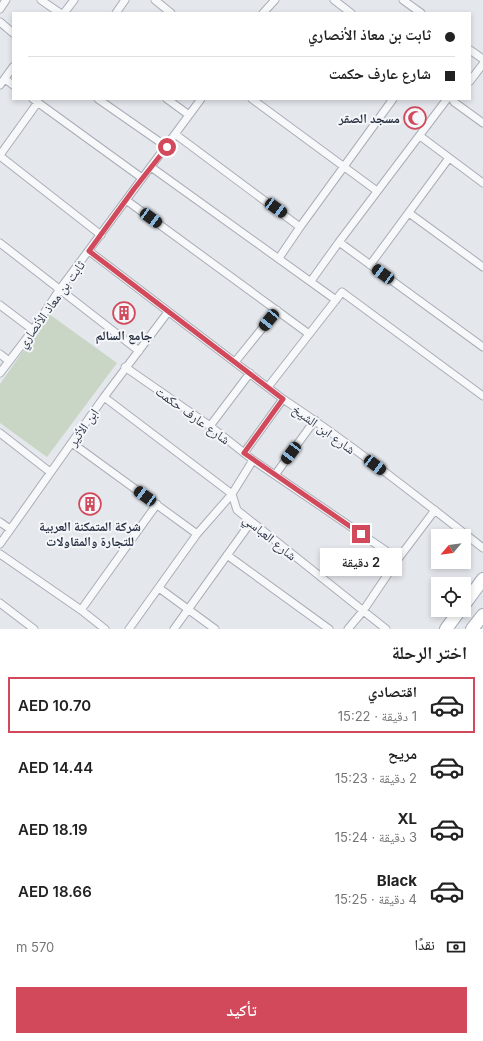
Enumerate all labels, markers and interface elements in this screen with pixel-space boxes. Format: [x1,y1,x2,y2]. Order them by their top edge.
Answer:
text: ثابت بن معاذ الأنصاري [308,25,431,44]
text: شارع عارف حكمت [329,64,431,83]
mosque icon: مسجد الصقر [402,105,428,131]
place label: مسجد الصقر [338,110,400,126]
route start [158,138,176,156]
car [263,196,289,220]
car [138,206,164,230]
street label: ثابت بن معاذ الأنصاري [14,257,91,353]
car [370,262,396,286]
building icon: جامع السالم [111,300,137,326]
car [257,307,281,333]
place label: جامع السالم [96,327,152,345]
street label: شارع عارف حكمت [151,383,233,449]
street label: شارع ابن الشيخ [288,401,359,459]
street label: ابن الأثير [64,405,102,450]
car [279,440,303,466]
car [362,453,388,477]
car [132,484,158,508]
building icon: شركة المتمكنة العربية للتجارة والمقاولات [77,491,103,517]
street label: شارع العباسي [238,511,300,566]
place label: شركة المتمكنة العربية للتجارة والمقاولات [39,518,141,549]
route end [352,525,370,543]
north arrow [431,529,471,569]
map controls [431,529,471,617]
callout: 2 دقيقة [320,548,402,576]
text: 2 دقيقة [342,554,380,570]
button: locate [431,577,471,617]
text: اختر الرحلة [392,642,467,663]
text: اقتصادي [368,682,417,701]
icon: car [429,687,465,723]
text: AED 10.70 [18,696,91,715]
text: 1 دقيقة · 15:22 [338,708,417,724]
text: مريح [388,744,417,763]
icon: car [429,749,465,785]
text: AED 14.44 [18,758,93,777]
text: 2 دقيقة · 15:23 [335,770,417,786]
text: XL [397,809,417,828]
icon: car [429,811,465,847]
text: AED 18.19 [18,820,88,839]
text: 3 دقيقة · 15:24 [335,829,417,845]
text: Black [377,871,417,890]
icon: car [429,873,465,909]
text: AED 18.66 [18,882,92,901]
text: 4 دقيقة · 15:25 [335,891,417,907]
text: نقدًا [414,935,435,954]
icon: cash [445,936,467,958]
text: 570 m [16,939,54,955]
button: تأكيد [16,987,467,1033]

